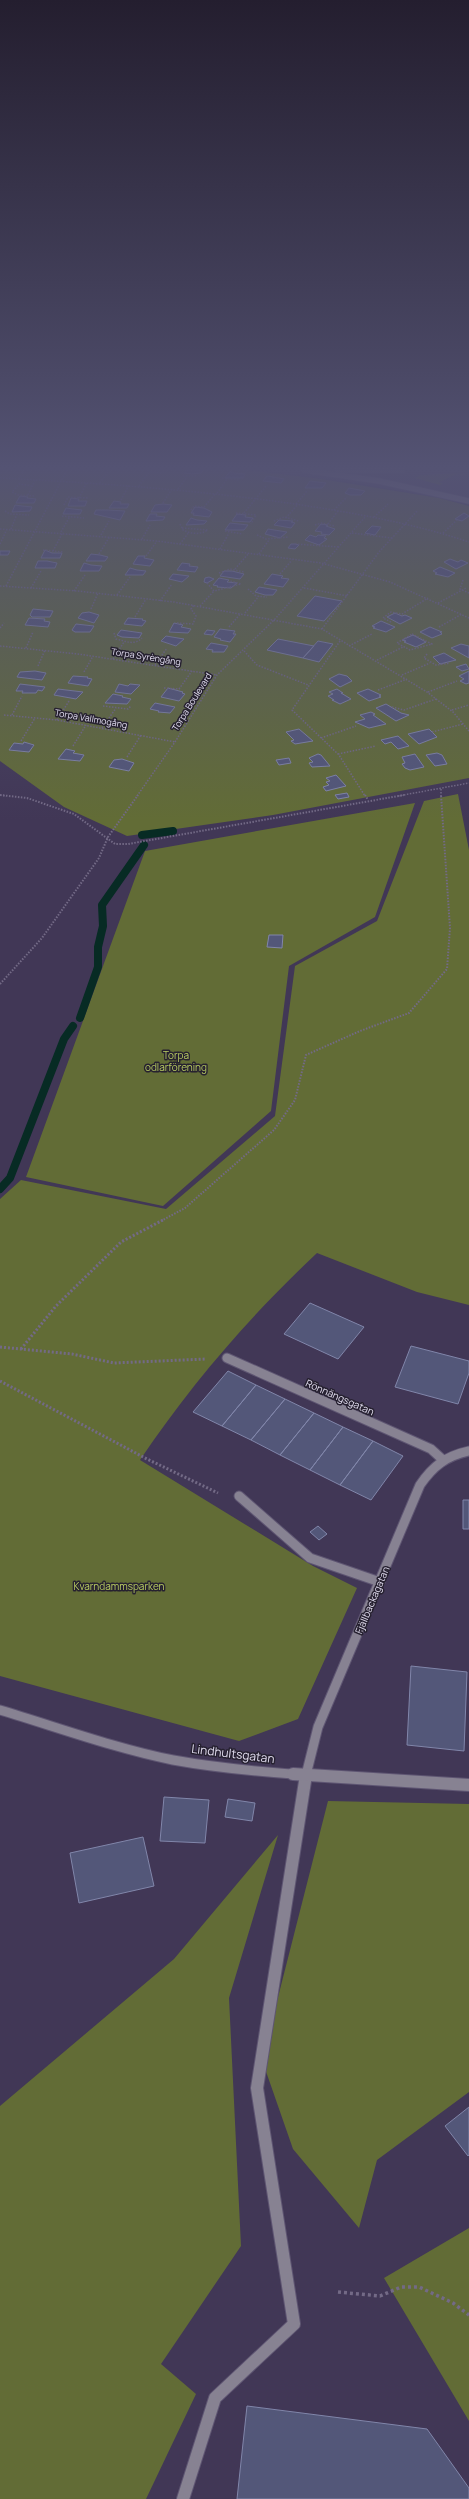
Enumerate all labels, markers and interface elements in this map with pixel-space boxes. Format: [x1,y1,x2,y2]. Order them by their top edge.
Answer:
street label: Torpa Syrèngång [110,645,182,668]
street label: Torpa Boulevard [168,670,215,733]
street label: Torpa Vallmogång [54,706,128,731]
park label: Torpa odlarförening [145,1048,207,1074]
street label: Rönnängsgatan [303,1376,377,1418]
street label: Fjällbackagatan [351,1564,393,1636]
park label: Kvarndammsparken [73,1579,165,1593]
street label: Lindhultsgatan [191,1740,276,1767]

